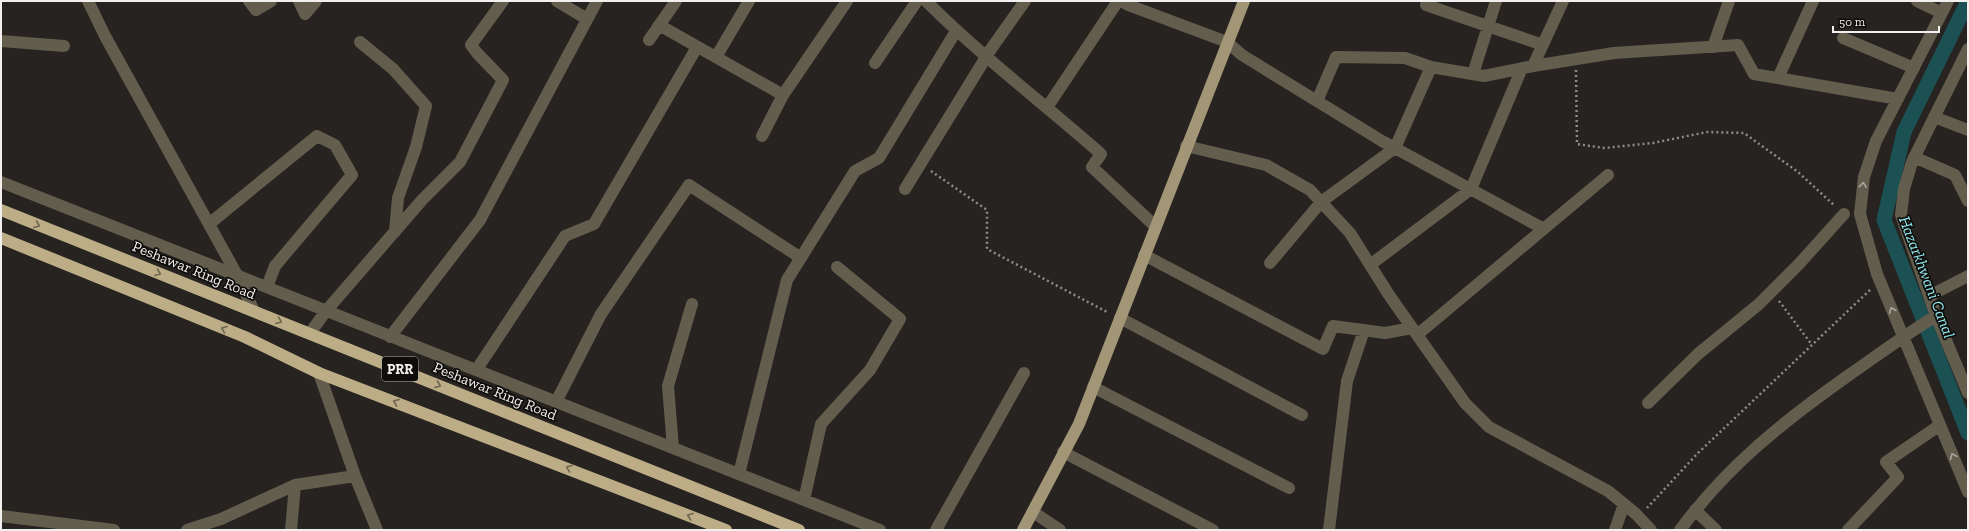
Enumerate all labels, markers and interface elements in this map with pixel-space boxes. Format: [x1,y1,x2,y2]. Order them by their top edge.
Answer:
scale bar [1833,8,1939,34]
text: 50 m [1839,15,1866,29]
one-way arrow [1858,182,1867,188]
water label: Hazarkhwani Canal [1895,213,1959,341]
one-way arrow [34,220,41,228]
street label: Peshawar Ring Road [130,237,259,303]
one-way arrow [153,268,161,276]
one-way arrow [1889,306,1897,314]
one-way arrow [275,316,282,324]
one-way arrow [221,326,229,334]
road number: PRR [382,357,418,381]
street label: Peshawar Ring Road [431,358,560,424]
one-way arrow [434,380,442,388]
one-way arrow [392,398,399,406]
one-way arrow [1950,452,1958,460]
one-way arrow [566,465,573,473]
one-way arrow [687,512,694,520]

